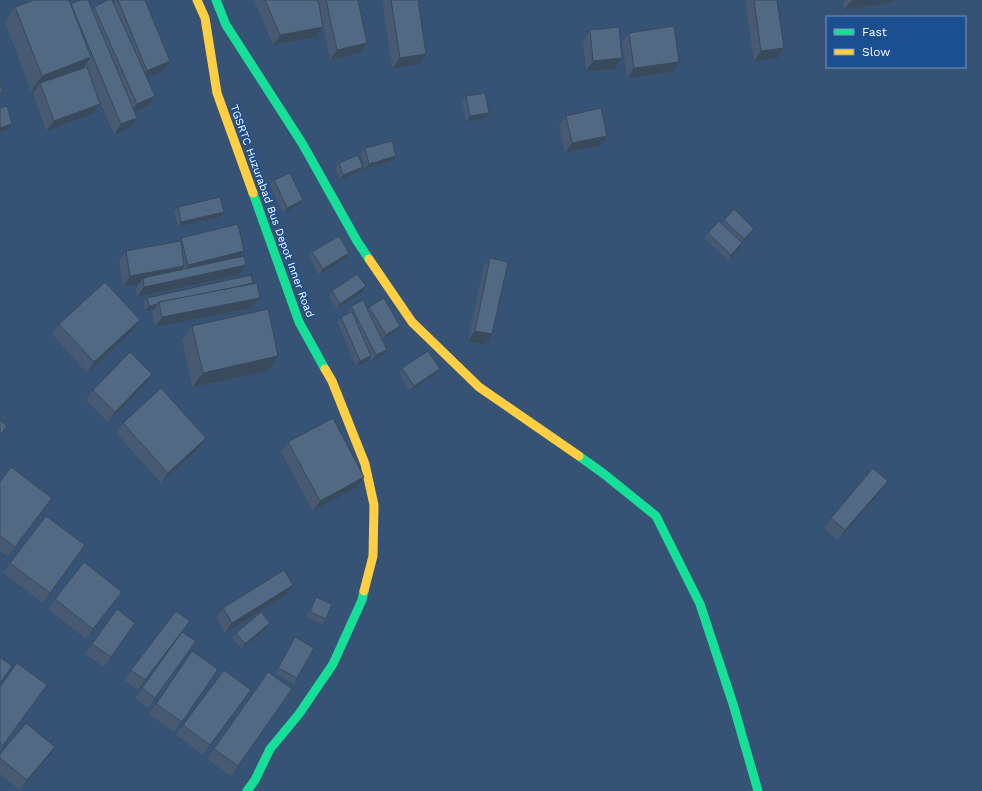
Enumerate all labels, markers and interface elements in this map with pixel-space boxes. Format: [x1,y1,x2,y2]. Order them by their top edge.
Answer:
legend [826,16,966,68]
text: Fast [862,25,887,39]
text: Slow [862,45,890,59]
street label: TGSRTC Huzurabad Bus Depot Inner Road [227,103,317,319]

